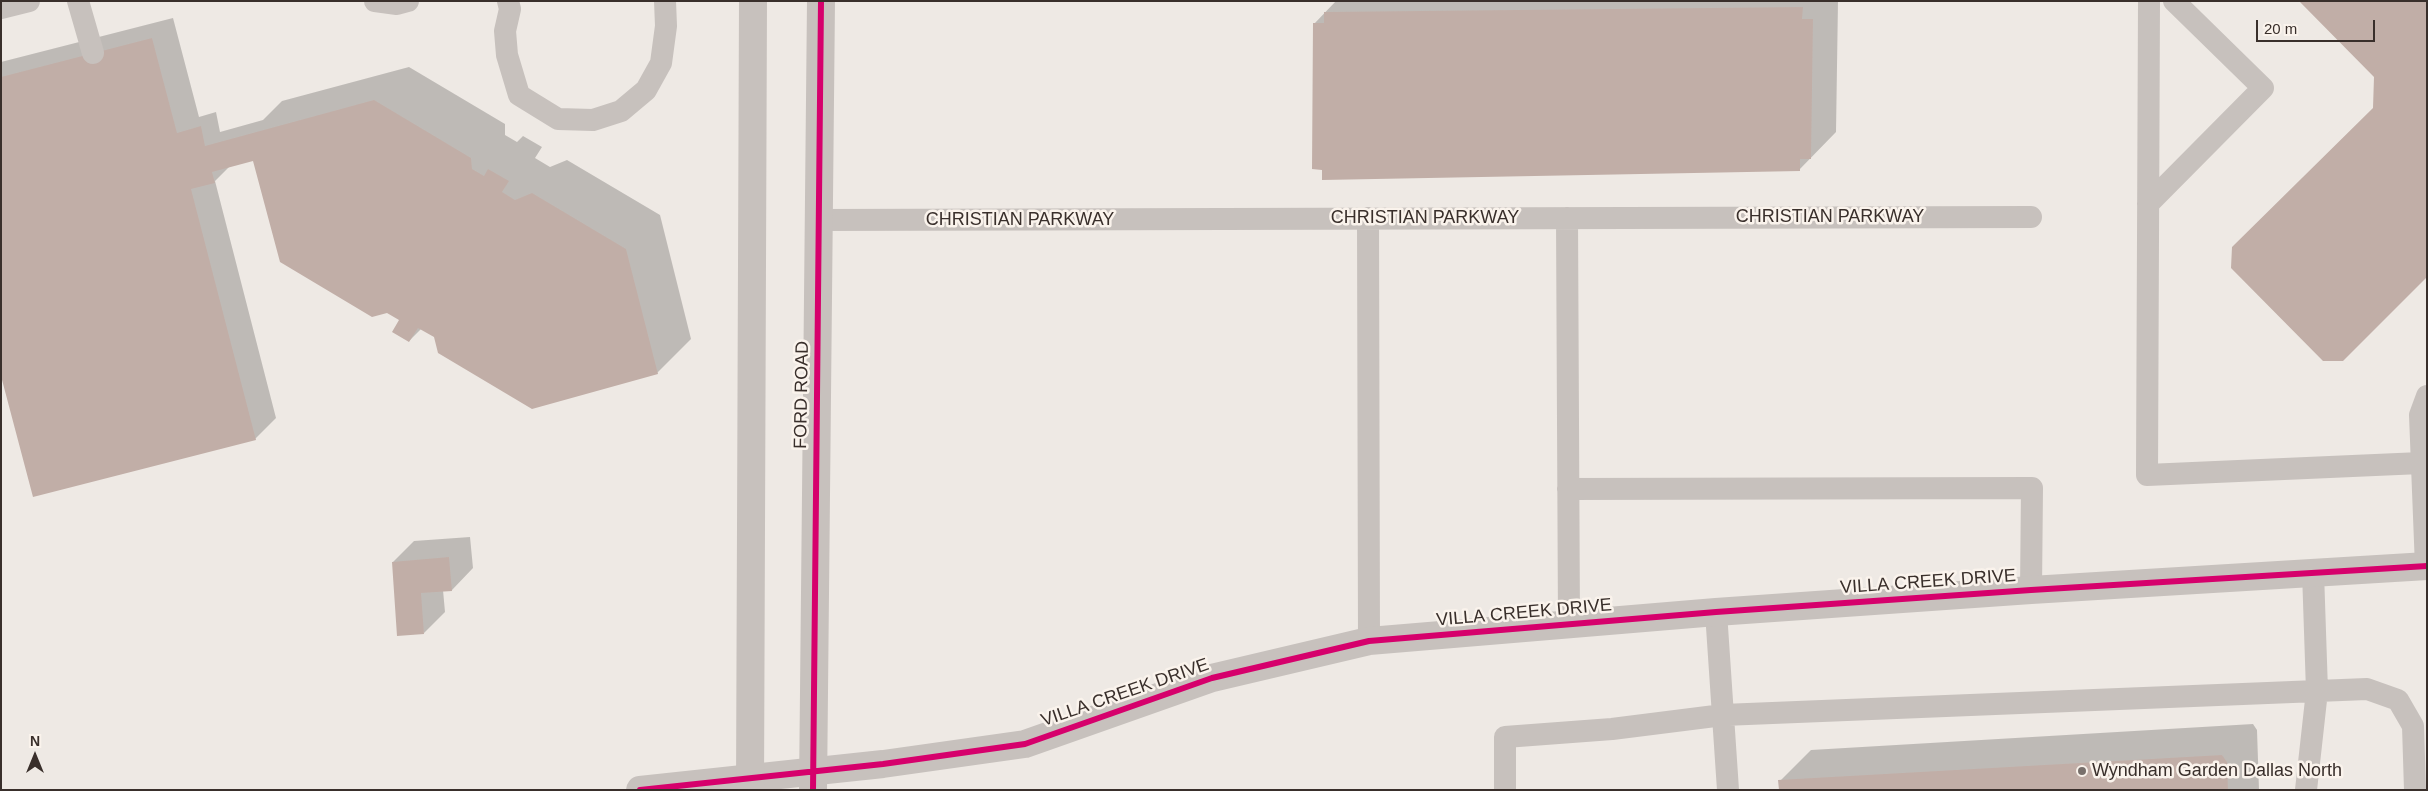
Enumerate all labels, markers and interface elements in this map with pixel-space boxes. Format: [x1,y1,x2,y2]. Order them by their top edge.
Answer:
scale bar [2258,10,2377,42]
text: 20 m [2264,20,2297,37]
street label: CHRISTIAN PARKWAY [1736,206,1924,228]
street label: CHRISTIAN PARKWAY [1331,207,1519,229]
street label: CHRISTIAN PARKWAY [926,209,1114,231]
street label: FORD ROAD [790,341,814,449]
street label: VILLA CREEK DRIVE [1839,565,2017,599]
street label: VILLA CREEK DRIVE [1435,595,1613,631]
street label: VILLA CREEK DRIVE [1038,654,1212,732]
north arrow [10,731,60,781]
text: N [30,733,40,749]
place label: Wyndham Garden Dallas North [2092,760,2342,782]
marker: Wyndham Garden Dallas North [2076,765,2088,777]

